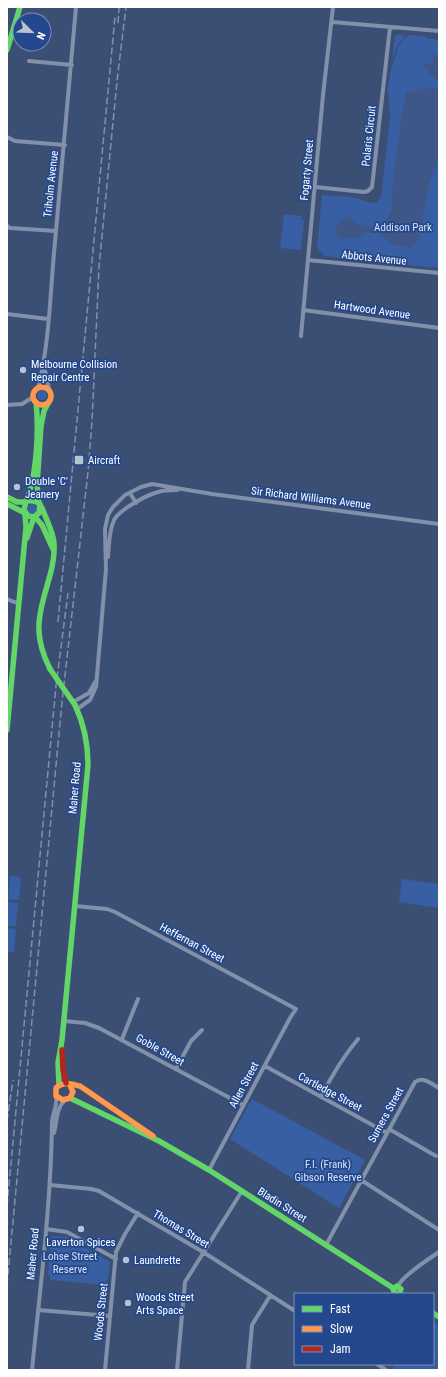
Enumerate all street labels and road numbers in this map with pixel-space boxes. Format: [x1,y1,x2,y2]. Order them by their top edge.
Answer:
street label: Polaris Circuit [359,105,379,167]
street label: Fogarty Street [298,139,316,201]
street label: Triholm Avenue [41,150,61,218]
street label: Abbots Avenue [341,248,407,268]
street label: Hartwood Avenue [333,298,411,322]
street label: Sir Richard Williams Avenue [250,484,372,512]
street label: Maher Road [66,762,84,814]
street label: Heffernan Street [157,920,227,966]
street label: Goble Street [133,1031,187,1069]
street label: Allen Street [226,1060,262,1110]
street label: Cartledge Street [296,1070,364,1114]
street label: Sumers Street [365,1085,407,1145]
street label: Bladin Street [255,1185,309,1225]
street label: Thomas Street [150,1207,212,1251]
street label: Maher Road [24,1228,42,1280]
street label: Woods Street [92,1282,110,1342]

